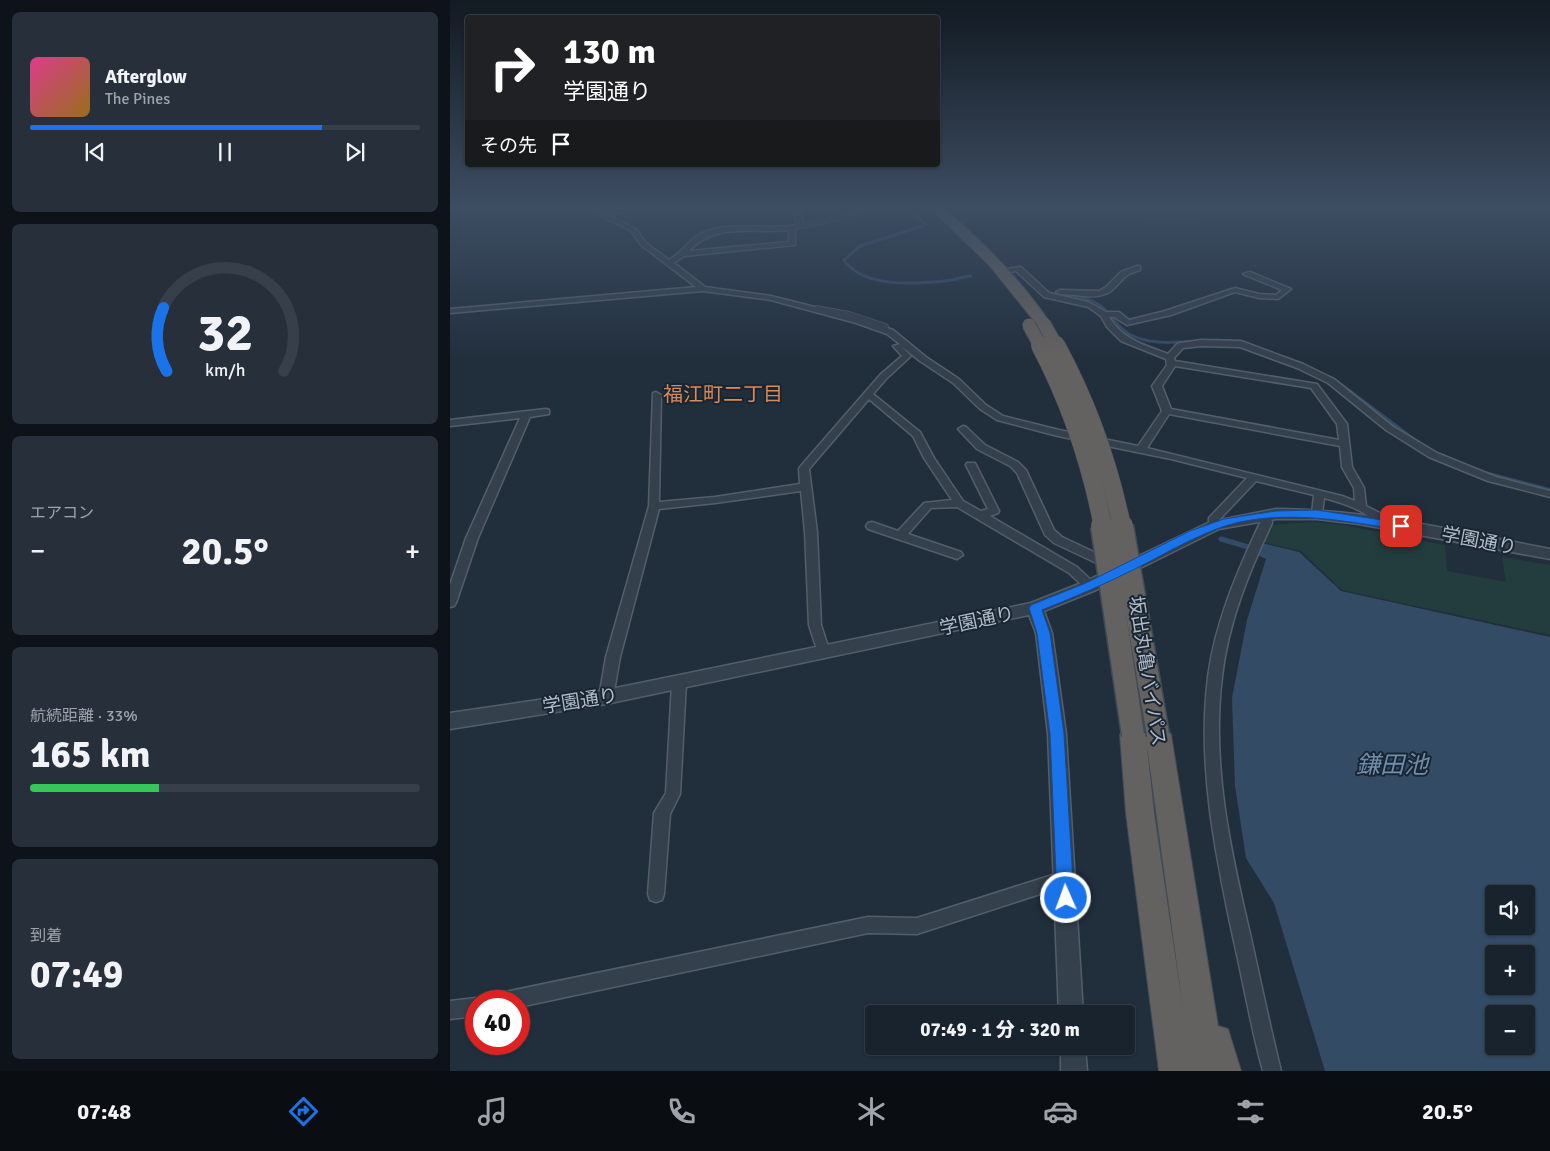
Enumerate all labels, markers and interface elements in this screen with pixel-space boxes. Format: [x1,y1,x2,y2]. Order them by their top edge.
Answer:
text: 130 m [563,30,656,73]
icon: right [480,35,545,100]
text: Afterglow [105,65,187,89]
text: 学園通り [563,78,651,105]
text: The Pines [105,89,170,109]
icon: arrive [547,130,575,158]
text: その先 [480,134,537,158]
icon: previous [81,138,109,166]
icon: pause [211,138,239,166]
icon: next [341,138,369,166]
text: 32 [197,301,253,365]
text: km/h [205,359,245,381]
district label: 福江町二丁目 [663,382,783,407]
text: エアコン [30,503,94,523]
pin [1380,505,1422,547]
icon: arrive [1387,512,1415,540]
street label: 学園通り [1439,522,1519,560]
text: 20.5° [181,528,269,575]
text: − [30,534,45,568]
text: + [405,534,420,568]
street label: 坂出丸亀バイパス [1123,594,1171,748]
street label: 学園通り [937,601,1017,641]
street label: 学園通り [541,683,619,719]
text: 航続距離 · 33% [30,706,138,726]
text: 165 km [30,731,151,778]
water label: 鎌田池 [1356,750,1430,780]
position arrow [1039,871,1091,923]
map controls [1485,885,1535,1055]
button: sound [1485,885,1535,935]
text: 到着 [30,926,62,946]
button: + [1485,945,1535,995]
text: 07:49 [30,951,123,998]
speed limit sign: 40 [465,990,530,1055]
button: − [1485,1005,1535,1055]
text: 07:49 · 1 分 · 320 m [920,1018,1080,1042]
icon: directions [286,1094,321,1129]
icon: music [475,1094,510,1129]
icon: phone [664,1094,699,1129]
icon: climate [854,1094,889,1129]
icon: car [1043,1094,1078,1129]
icon: filters [1233,1094,1268,1129]
text: 07:48 [77,1098,131,1125]
text: 20.5° [1422,1098,1473,1125]

